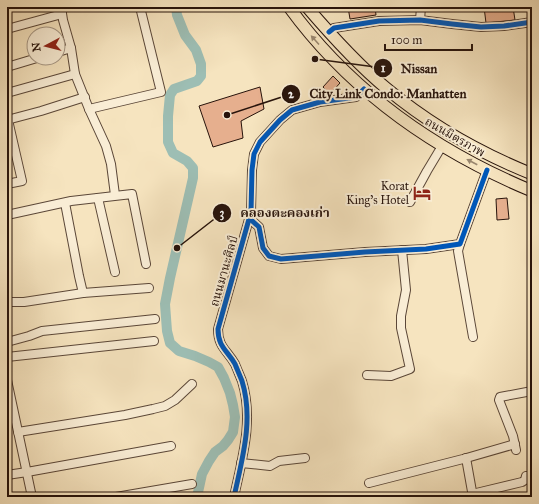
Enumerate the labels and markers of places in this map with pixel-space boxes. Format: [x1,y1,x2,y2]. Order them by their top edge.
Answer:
callout: Nissan [373,56,445,81]
callout: City Link Condo: Manhatten [281,81,474,106]
place label: Korat King's Hotel [346,179,410,208]
hotel icon: Korat King's Hotel [412,183,432,203]
callout: คลองตะคองเก่า [212,200,337,225]

